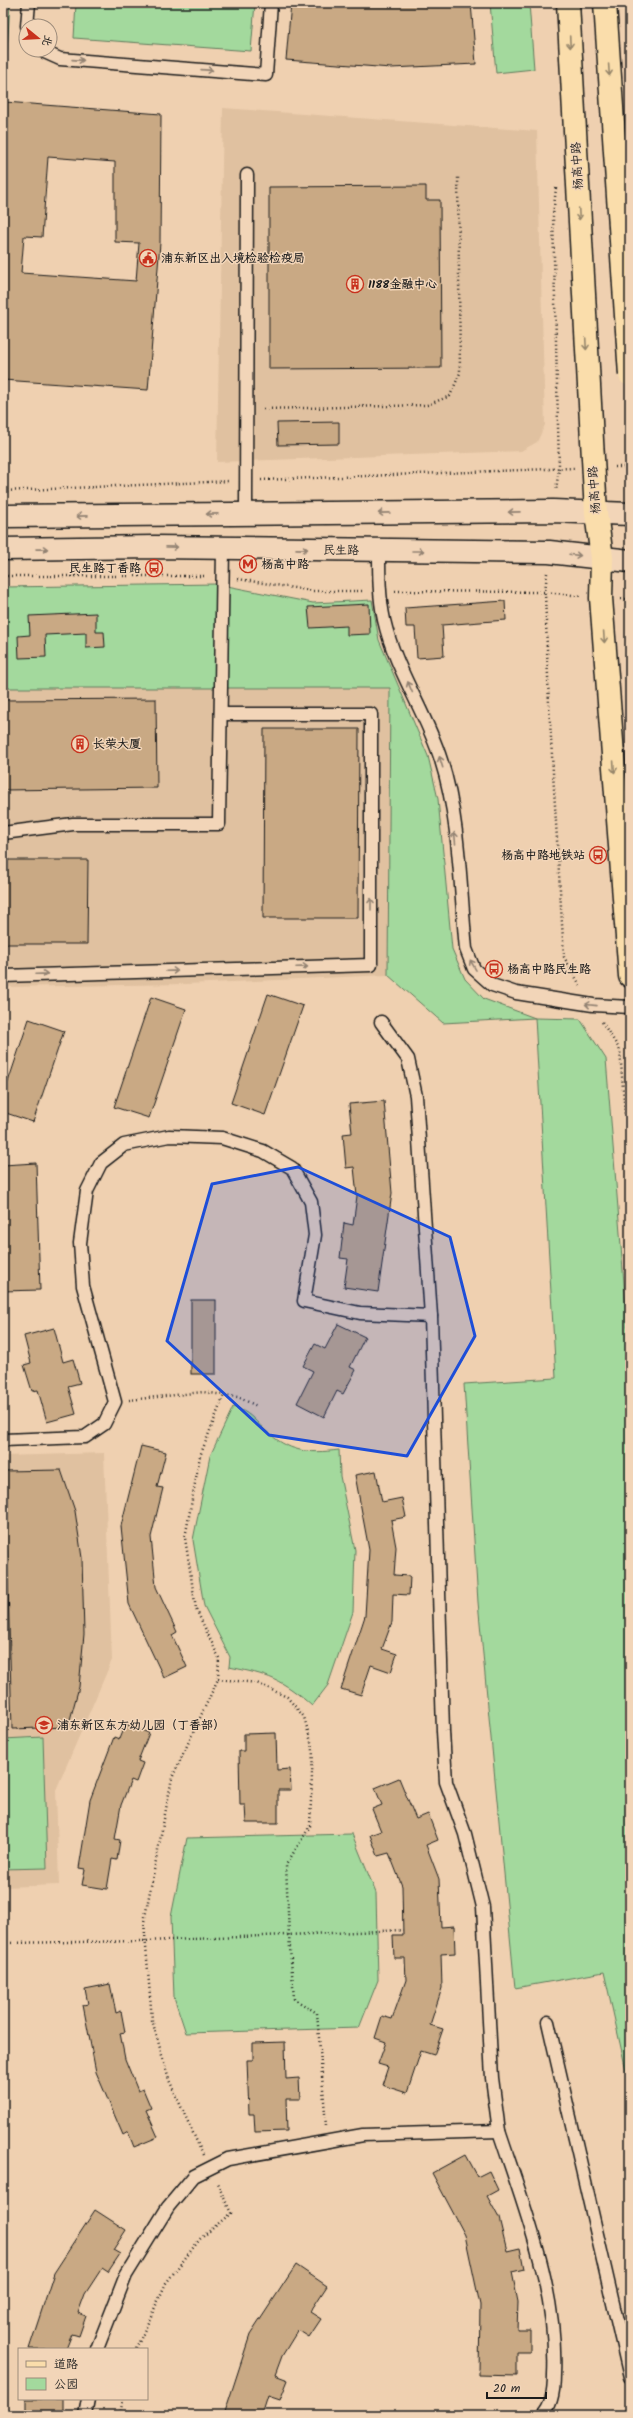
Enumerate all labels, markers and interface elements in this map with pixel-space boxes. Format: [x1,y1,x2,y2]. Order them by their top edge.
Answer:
north arrow [18,18,58,58]
text: 北 [36,33,57,49]
one-way arrow [566,35,573,48]
one-way arrow [71,56,84,64]
one-way arrow [606,63,613,76]
one-way arrow [200,66,213,74]
street label: 杨高中路 [567,142,588,190]
one-way arrow [576,207,583,220]
public building icon: 浦东新区出入境检验检疫局 [138,248,158,268]
place label: 浦东新区出入境检验检疫局 [161,249,305,268]
building icon: 1188金融中心 [345,274,365,294]
place label: 1188金融中心 [368,275,437,294]
one-way arrow [582,337,589,350]
street label: 杨高中路 [583,465,606,515]
one-way arrow [508,508,521,516]
one-way arrow [378,509,391,517]
one-way arrow [206,510,219,518]
one-way arrow [76,512,89,520]
street label: 民生路 [323,541,359,560]
one-way arrow [165,544,178,551]
one-way arrow [35,545,48,553]
one-way arrow [295,545,308,553]
one-way arrow [411,547,424,555]
one-way arrow [568,551,581,559]
metro station icon: 杨高中路 [238,554,258,574]
place label: 杨高中路 [261,555,309,574]
bus stop icon: 民生路丁香路 [144,558,164,578]
place label: 民生路丁香路 [69,559,141,578]
one-way arrow [600,630,607,643]
one-way arrow [406,681,413,693]
building icon: 长荣大厦 [70,734,90,754]
place label: 长荣大厦 [93,735,141,754]
one-way arrow [437,756,444,769]
one-way arrow [610,760,617,773]
one-way arrow [451,832,459,845]
bus stop icon: 杨高中路地铁站 [588,845,608,865]
place label: 杨高中路地铁站 [501,846,585,865]
one-way arrow [367,898,375,911]
one-way arrow [469,959,477,971]
bus stop icon: 杨高中路民生路 [484,959,504,979]
place label: 杨高中路民生路 [507,960,591,979]
one-way arrow [295,963,308,971]
one-way arrow [165,967,178,975]
one-way arrow [35,971,48,978]
one-way arrow [585,1001,598,1009]
school or university icon: 浦东新区东方幼儿园（丁香部） [34,1715,54,1735]
place label: 浦东新区东方幼儿园（丁香部） [57,1716,225,1735]
legend [18,2348,148,2400]
text: 道路 [54,2355,78,2374]
scale bar [487,2374,546,2400]
text: 公园 [54,2375,78,2394]
text: 20 m [493,2379,521,2398]

